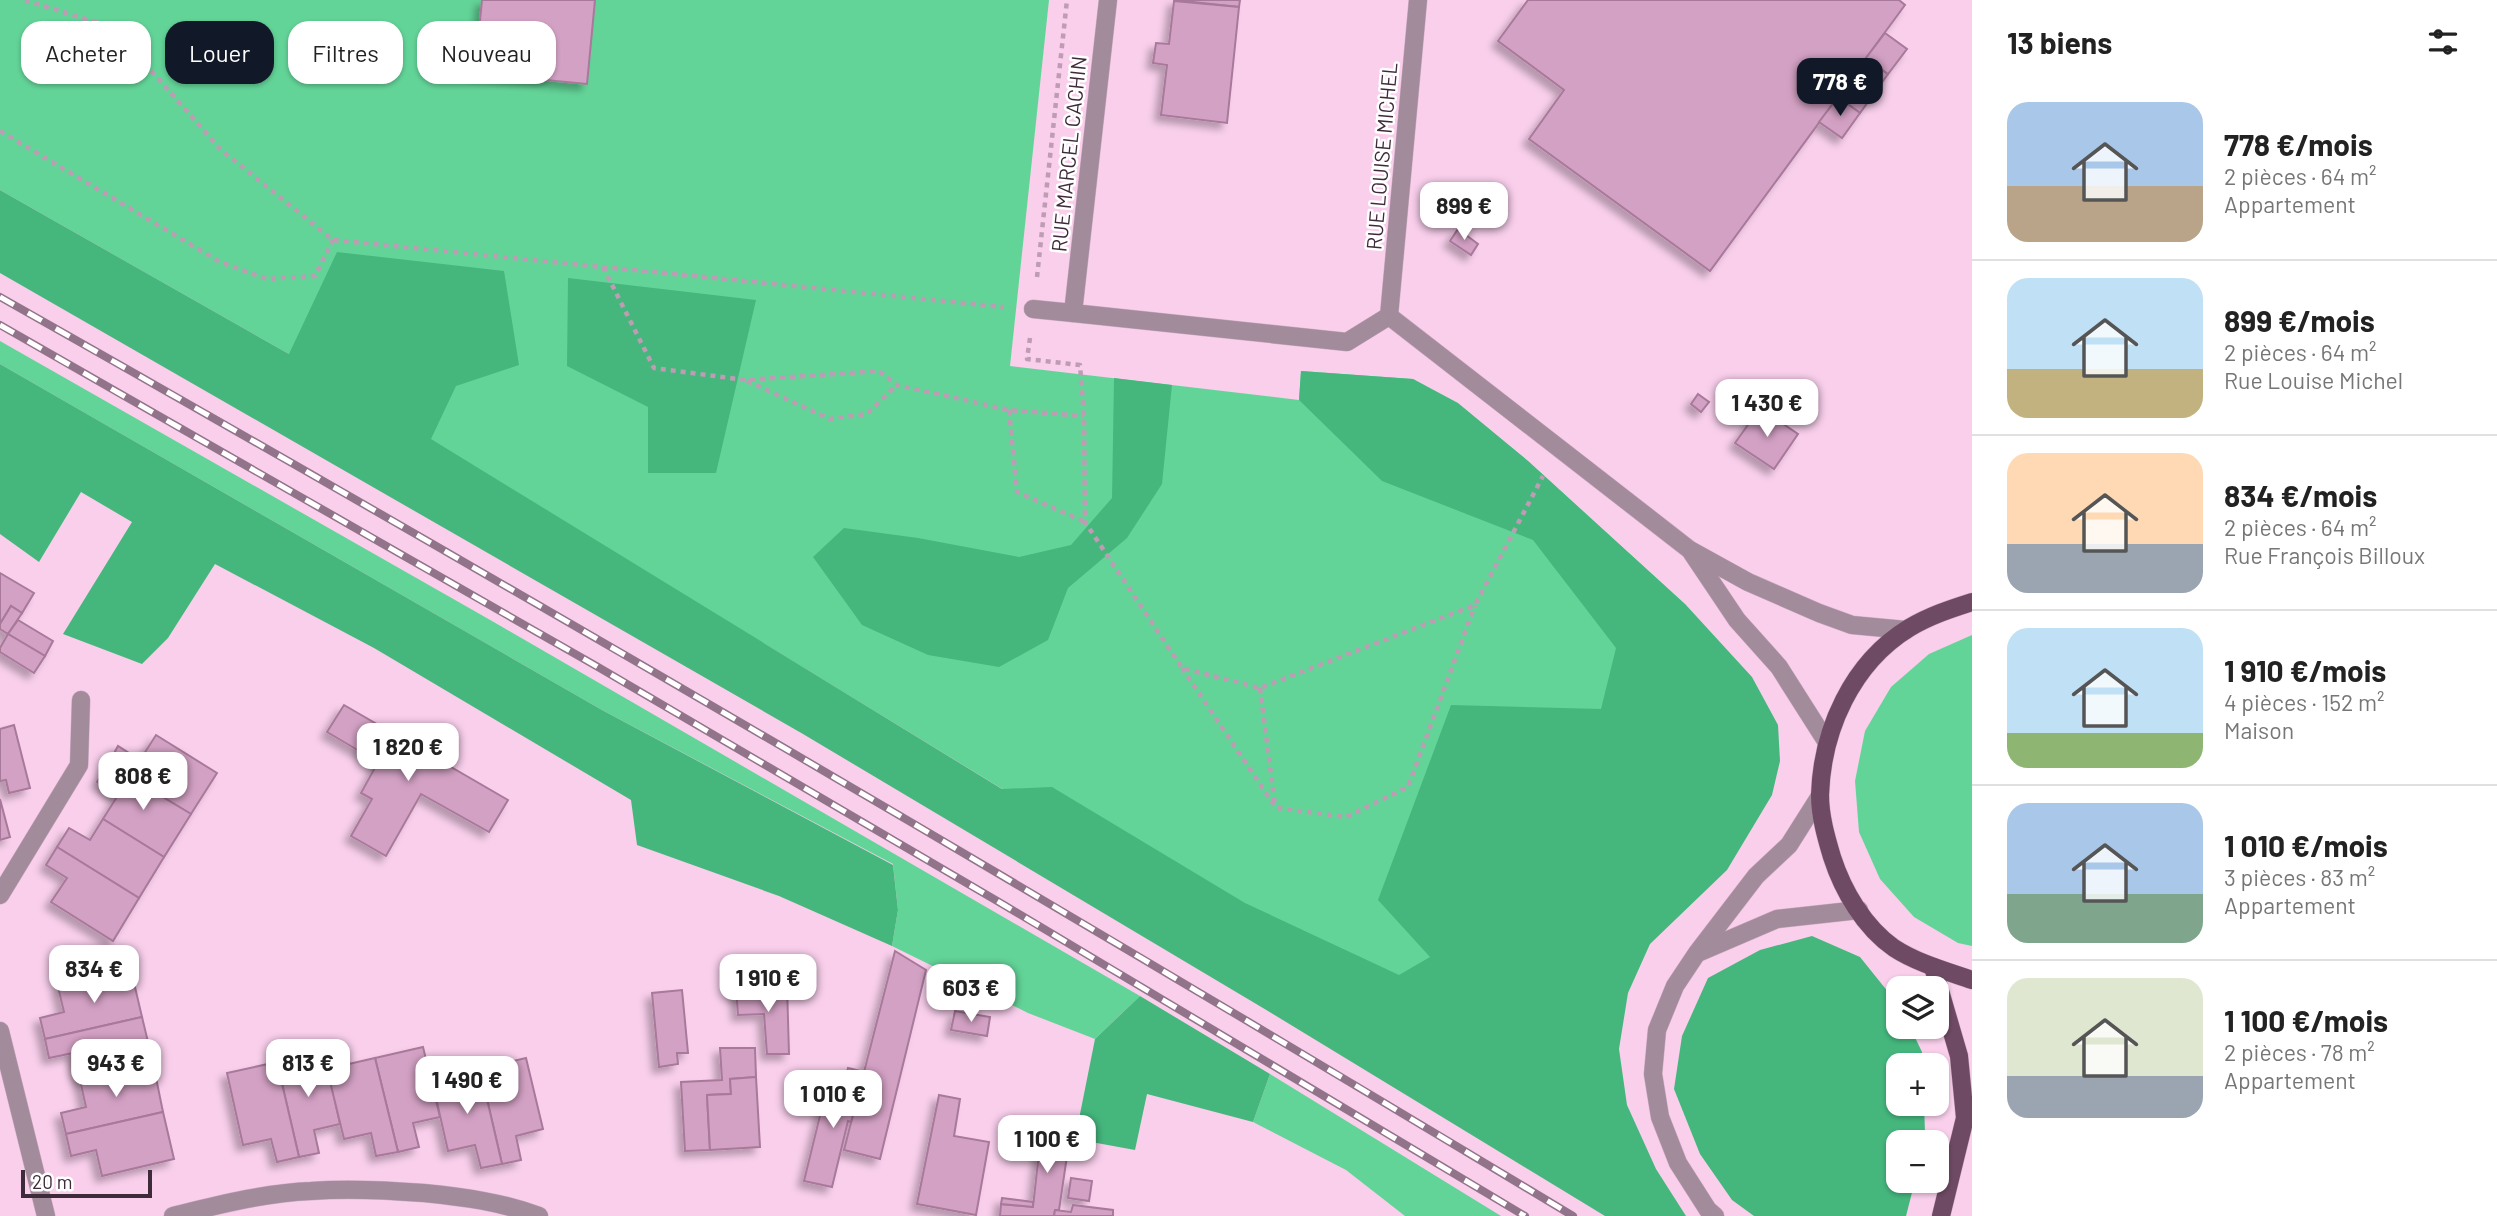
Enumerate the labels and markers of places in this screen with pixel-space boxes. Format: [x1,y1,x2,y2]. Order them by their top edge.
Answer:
pin: 778 € [1791,58,1889,118]
pin: 899 € [1415,182,1513,242]
pin: 1 430 € [1702,380,1832,439]
pin: 1 820 € [343,724,473,783]
pin: 808 € [94,752,192,812]
pin: 834 € [45,946,143,1005]
pin: 1 910 € [703,954,833,1014]
pin: 603 € [922,964,1020,1024]
pin: 943 € [67,1040,165,1099]
pin: 813 € [259,1040,357,1099]
pin: 1 490 € [402,1056,532,1116]
pin: 1 010 € [768,1070,898,1130]
pin: 1 100 € [982,1116,1112,1175]

